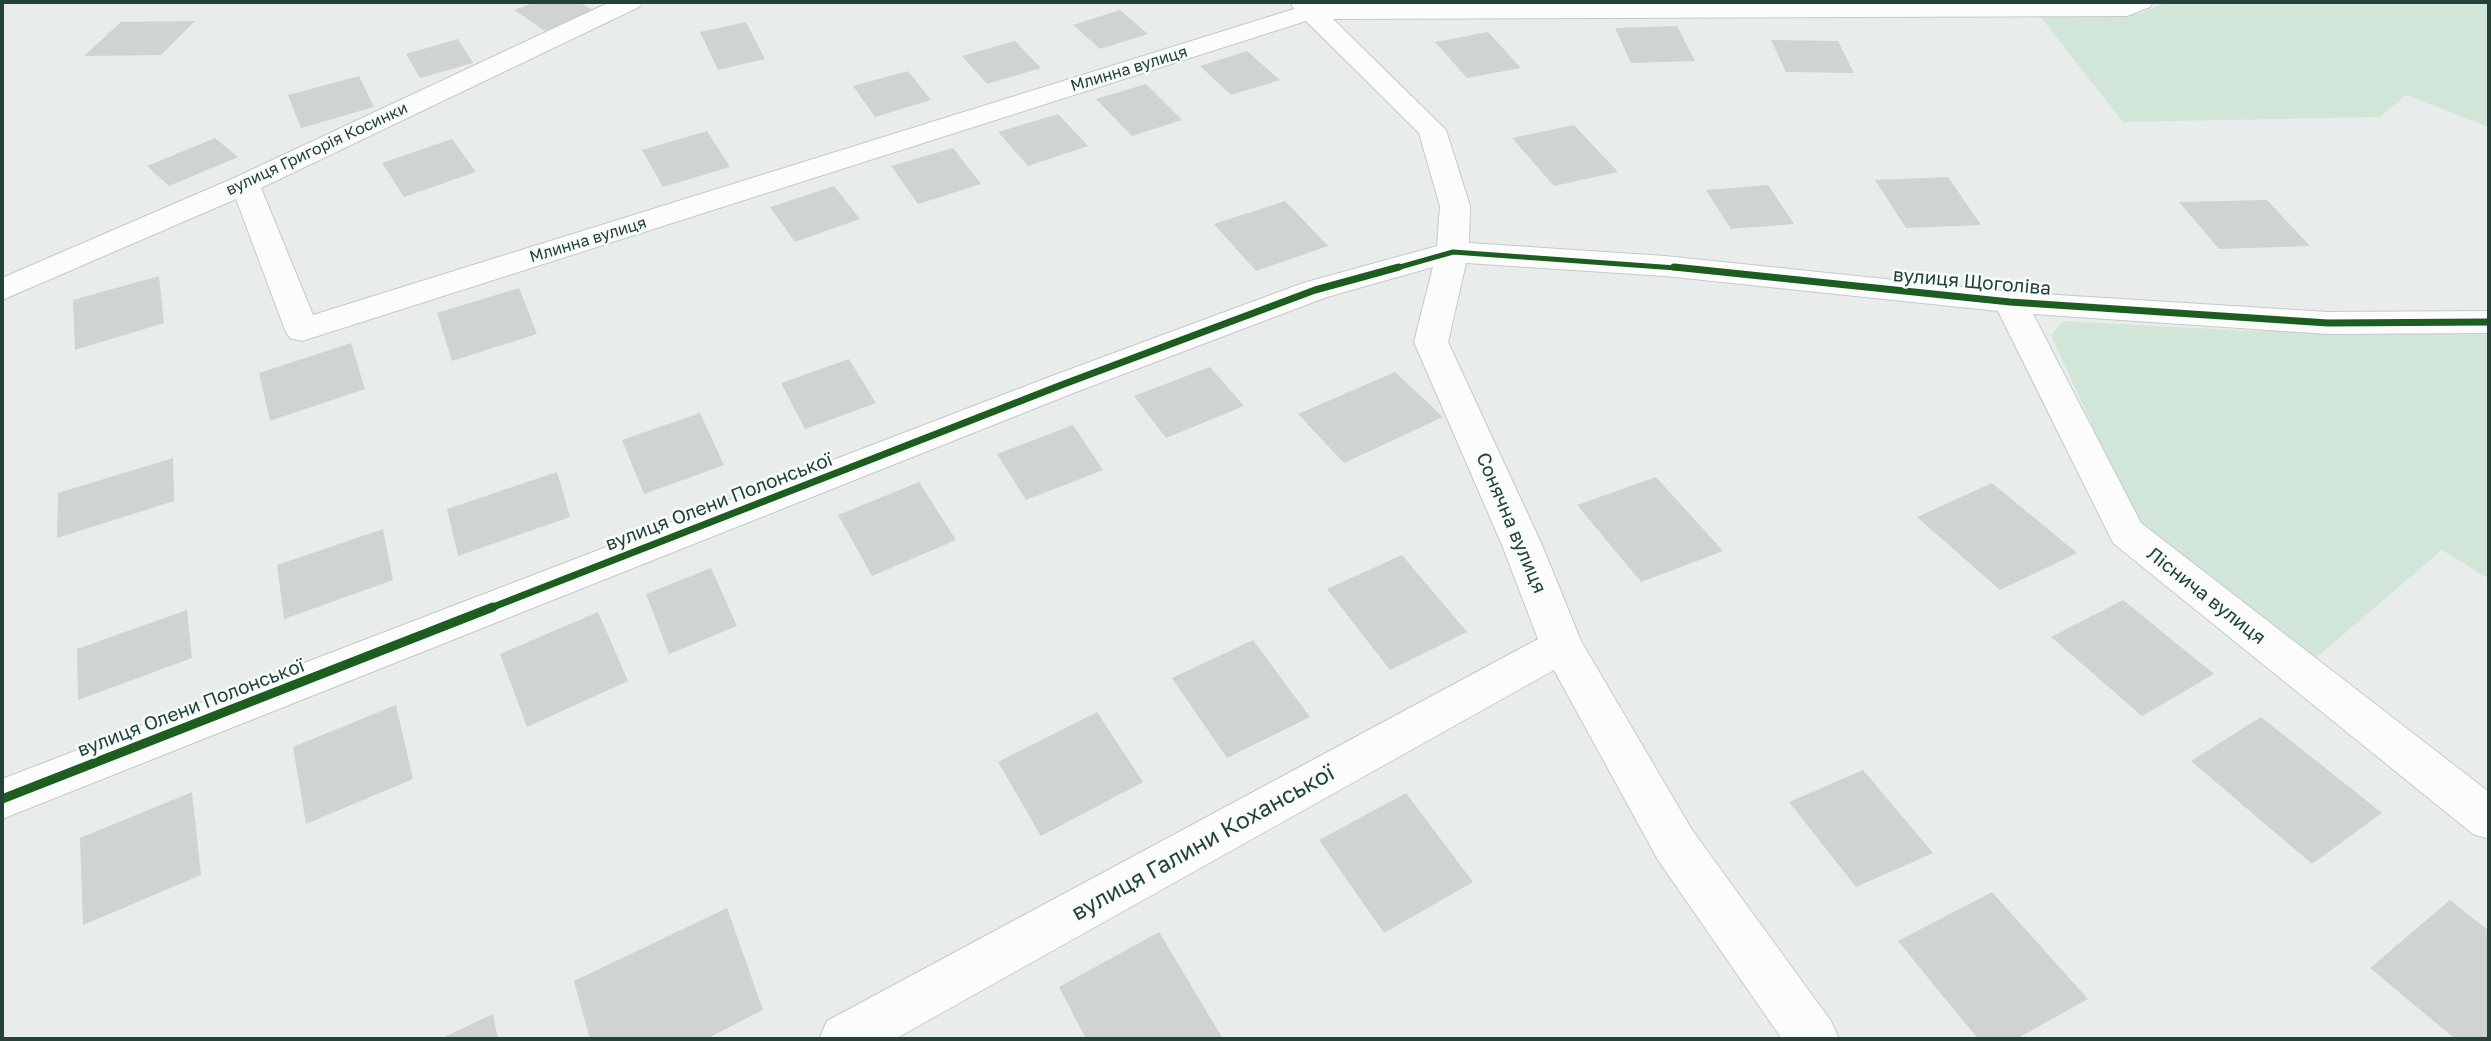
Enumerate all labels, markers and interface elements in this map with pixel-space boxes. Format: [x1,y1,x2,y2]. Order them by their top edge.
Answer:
street label: Млинна вулиця [1068,42,1190,96]
street label: вулиця Григорія Косинки [223,98,411,200]
street label: Млинна вулиця [527,213,649,267]
street label: вулиця Щоголіва [1892,264,2052,300]
street label: вулиця Олени Полонської [602,448,836,556]
street label: Сонячна вулиця [1471,449,1551,597]
street label: Ліснича вулиця [2142,543,2270,649]
street label: вулиця Олени Полонської [74,654,308,762]
street label: вулиця Галини Коханської [1067,759,1339,927]

